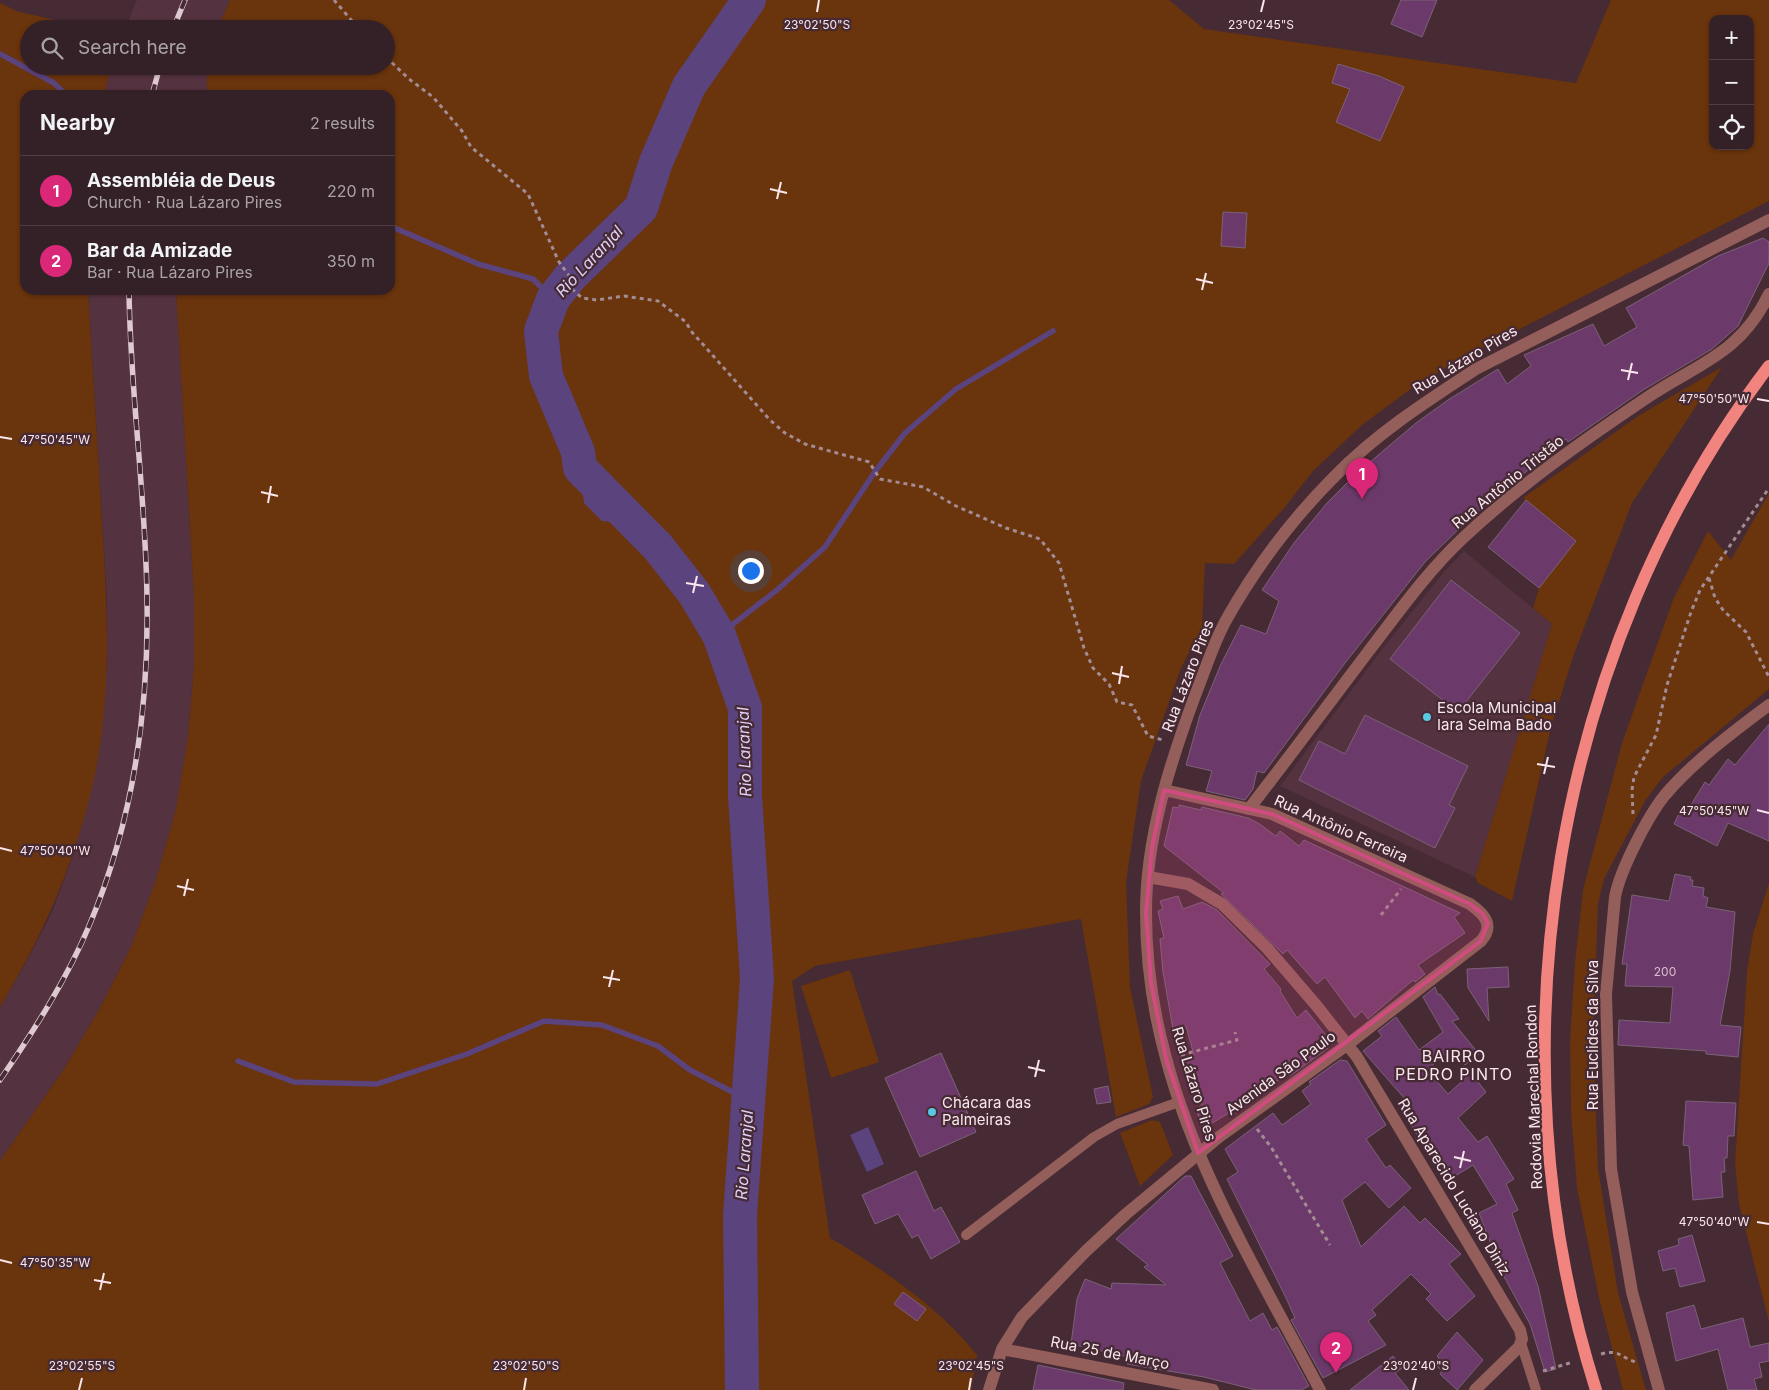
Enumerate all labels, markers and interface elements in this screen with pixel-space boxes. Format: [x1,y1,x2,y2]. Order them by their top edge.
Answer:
map controls [1709,15,1754,150]
button: + [1709,15,1754,60]
text: 23°02'50"S [784,17,851,32]
text: 23°02'45"S [1228,17,1294,32]
search box [20,20,395,75]
icon: search [38,34,66,62]
text: Search here [78,36,187,59]
button: − [1709,60,1754,105]
button: locate [1709,105,1754,150]
text: Nearby [40,110,115,135]
text: 2 results [310,113,375,133]
text: Assembléia de Deus [87,169,275,192]
text: 1 [53,181,59,201]
text: 220 m [327,181,375,201]
text: Church · Rua Lázaro Pires [87,192,282,212]
water label: Rio Laranjal [551,221,627,301]
text: Bar da Amizade [87,239,232,262]
text: 2 [51,251,61,271]
text: 350 m [327,251,375,271]
text: Bar · Rua Lázaro Pires [87,262,253,282]
street label: Rua Lázaro Pires [1409,321,1521,398]
text: 47°50'50"W [1679,391,1750,406]
street label: Rua Antônio Tristão [1448,431,1567,533]
text: 47°50'45"W [20,432,90,447]
pin: 1 [1346,458,1378,499]
your location [738,558,764,584]
street label: Rua Lázaro Pires [1157,617,1218,735]
place label: Escola Municipal Iara Selma Bado [1437,698,1556,734]
water label: Rio Laranjal [732,707,756,797]
marker: Escola Municipal Iara Selma Bado [1421,711,1433,723]
street label: Rua Antônio Ferreira [1271,790,1411,867]
text: 47°50'45"W [1679,803,1749,818]
text: 47°50'40"W [20,843,90,858]
street label: Rua Euclides da Silva [1583,960,1602,1110]
house number: 200 [1654,964,1676,979]
street label: Rodovia Marechal Rondon [1521,1004,1546,1190]
street label: Rua Lázaro Pires [1168,1024,1221,1143]
street label: Avenida São Paulo [1222,1026,1339,1119]
district label: BAIRRO PEDRO PINTO [1395,1046,1513,1084]
place label: Chácara das Palmeiras [942,1093,1031,1129]
street label: Rua Aparecido Luciano Diniz [1394,1095,1515,1279]
marker: Chácara das Palmeiras [926,1106,938,1118]
water label: Rio Laranjal [731,1109,757,1200]
text: 47°50'40"W [1679,1214,1749,1229]
text: 47°50'35"W [20,1255,90,1270]
street label: Rua 25 de Março [1049,1332,1171,1373]
pin: 2 [1320,1332,1352,1373]
text: 23°02'55"S [49,1358,115,1373]
text: 23°02'50"S [493,1358,560,1373]
text: 23°02'45"S [938,1358,1004,1373]
text: 23°02'40"S [1383,1358,1449,1373]

